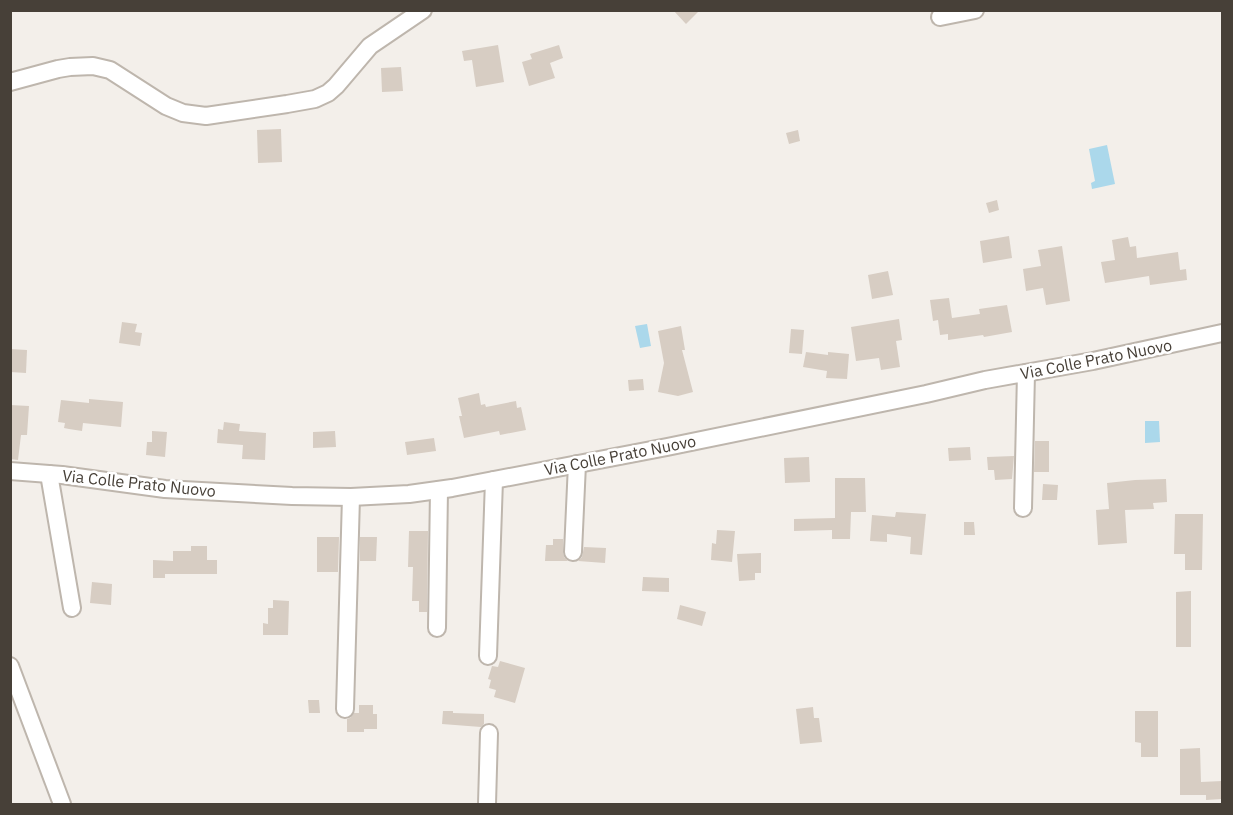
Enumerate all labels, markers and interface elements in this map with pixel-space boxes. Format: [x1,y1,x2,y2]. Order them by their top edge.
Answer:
street label: Via Colle Prato Nuovo [1018,334,1174,384]
street label: Via Colle Prato Nuovo [542,430,698,480]
street label: Via Colle Prato Nuovo [61,465,217,501]

